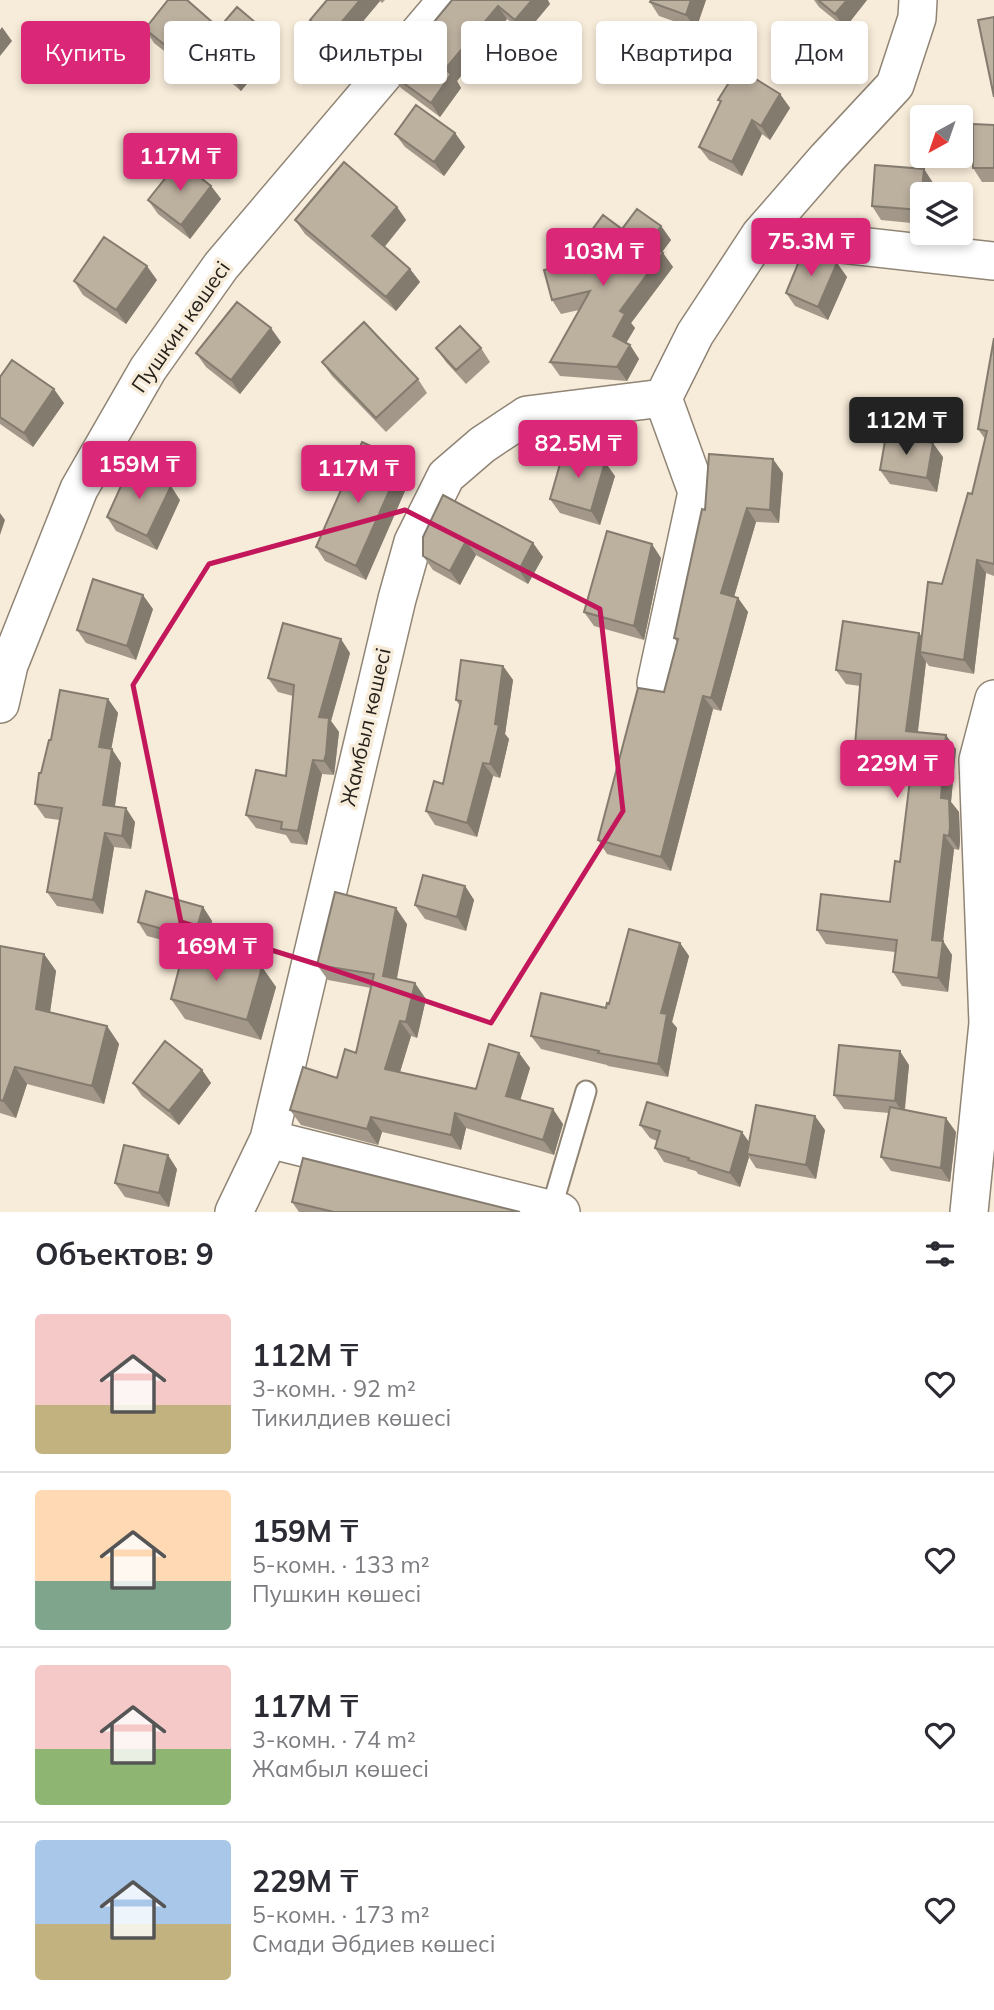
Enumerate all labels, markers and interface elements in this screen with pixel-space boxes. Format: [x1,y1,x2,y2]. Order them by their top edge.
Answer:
chip: Купить [21,21,150,84]
chip: Снять [164,21,280,84]
chip: Фильтры [294,21,447,84]
chip: Новое [461,21,582,84]
chip: Квартира [596,21,757,84]
chip: Дом [771,21,868,84]
north arrow [910,105,973,168]
map controls [910,105,973,245]
pin: 117M ₸ [123,134,237,193]
text: 117M ₸ [139,141,221,170]
button: layers [910,182,973,245]
pin: 75.3M ₸ [746,218,876,278]
text: 75.3M ₸ [767,226,855,255]
pin: 103M ₸ [546,229,660,288]
text: 103M ₸ [562,236,644,265]
street label: Пушкин көшесі [125,256,235,397]
pin: 112M ₸ [849,398,963,457]
text: 112M ₸ [865,405,947,434]
pin: 82.5M ₸ [513,420,643,480]
text: 82.5M ₸ [534,428,622,457]
pin: 159M ₸ [82,442,196,501]
pin: 117M ₸ [301,446,415,505]
text: 159M ₸ [98,449,180,478]
text: 117M ₸ [317,453,399,482]
street label: Жамбыл көшесі [334,645,396,808]
pin: 229M ₸ [840,740,954,800]
text: 229M ₸ [856,748,938,777]
pin: 169M ₸ [159,923,273,983]
text: 169M ₸ [175,931,257,960]
text: Объектов: 9 [35,1235,214,1273]
icon: filters [921,1235,959,1273]
text: 112M ₸ [252,1336,358,1374]
icon: home [91,1342,175,1426]
icon: heart [921,1365,959,1403]
text: 3-комн. · 92 m² [252,1374,416,1403]
text: Тикилдиев көшесі [252,1403,451,1432]
text: 159M ₸ [252,1512,358,1550]
icon: home [91,1518,175,1602]
icon: heart [921,1541,959,1579]
text: 5-комн. · 133 m² [252,1550,430,1579]
text: Пушкин көшесі [252,1579,421,1608]
text: 117M ₸ [252,1687,358,1725]
icon: home [91,1693,175,1777]
icon: heart [921,1716,959,1754]
text: 3-комн. · 74 m² [252,1725,416,1754]
text: Жамбыл көшесі [252,1754,429,1783]
text: 229M ₸ [252,1862,358,1900]
icon: home [91,1868,175,1952]
icon: heart [921,1891,959,1929]
text: 5-комн. · 173 m² [252,1900,430,1929]
text: Смади Әбдиев көшесі [252,1929,495,1958]

